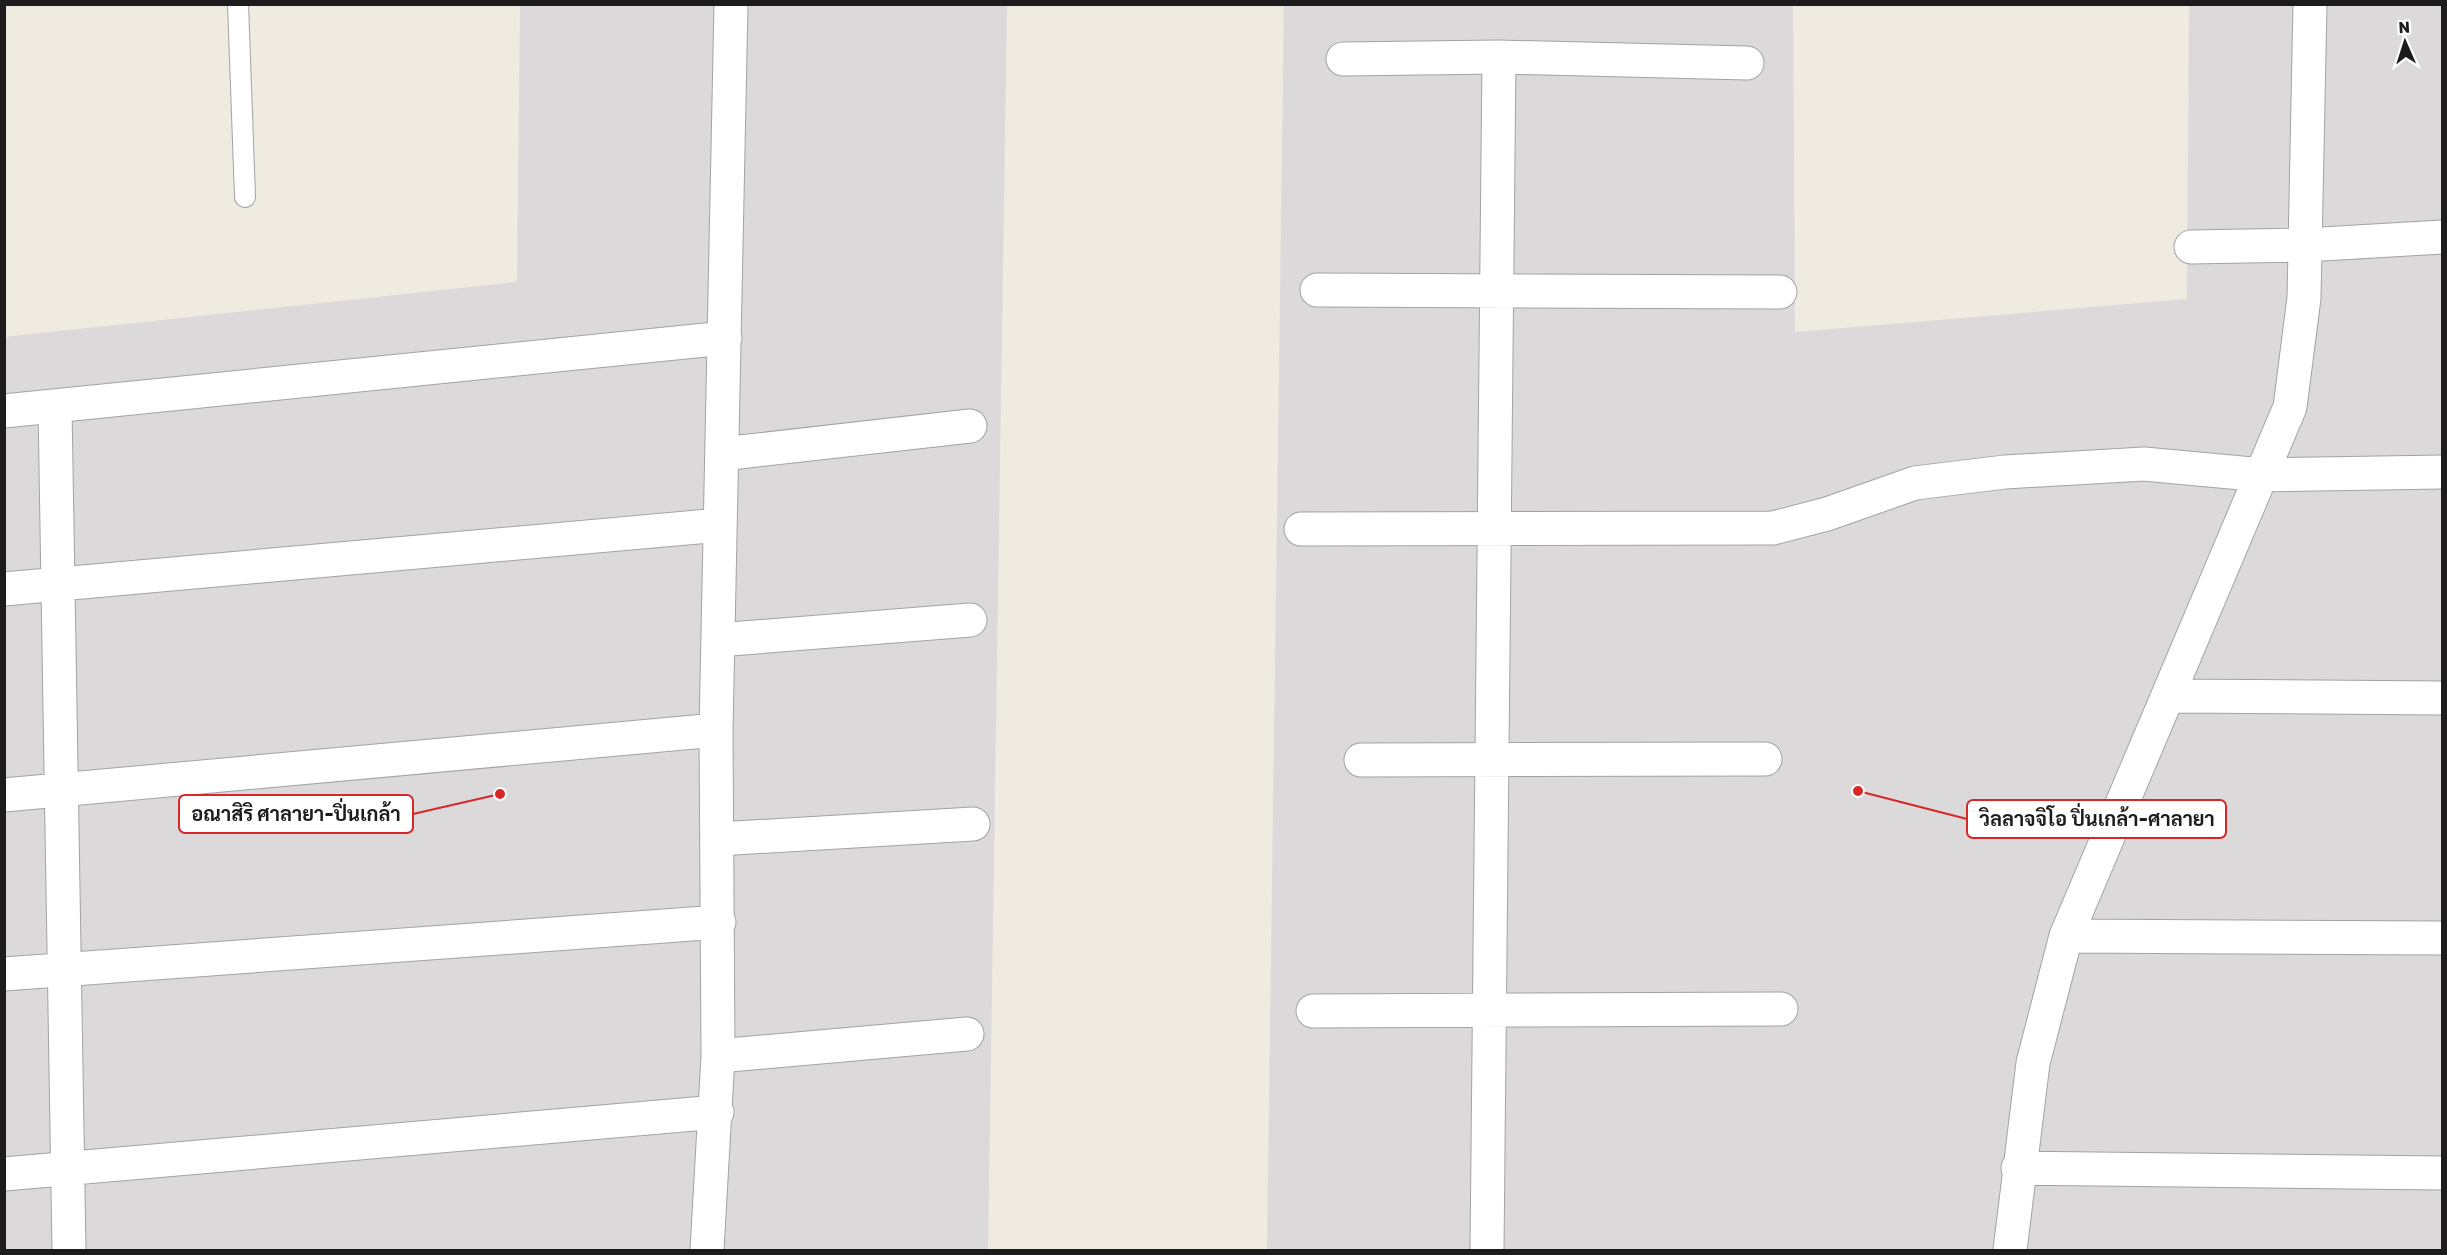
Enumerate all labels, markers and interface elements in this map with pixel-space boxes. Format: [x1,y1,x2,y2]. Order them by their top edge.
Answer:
north arrow [2375,12,2435,72]
text: N [2398,18,2410,37]
callout: อณาสิริ ศาลายา-ปิ่นเกล้า [179,795,413,833]
text: อณาสิริ ศาลายา-ปิ่นเกล้า [191,798,401,826]
callout: วิลลาจจิโอ ปิ่นเกล้า-ศาลายา [1967,800,2226,838]
text: วิลลาจจิโอ ปิ่นเกล้า-ศาลายา [1979,803,2215,831]

